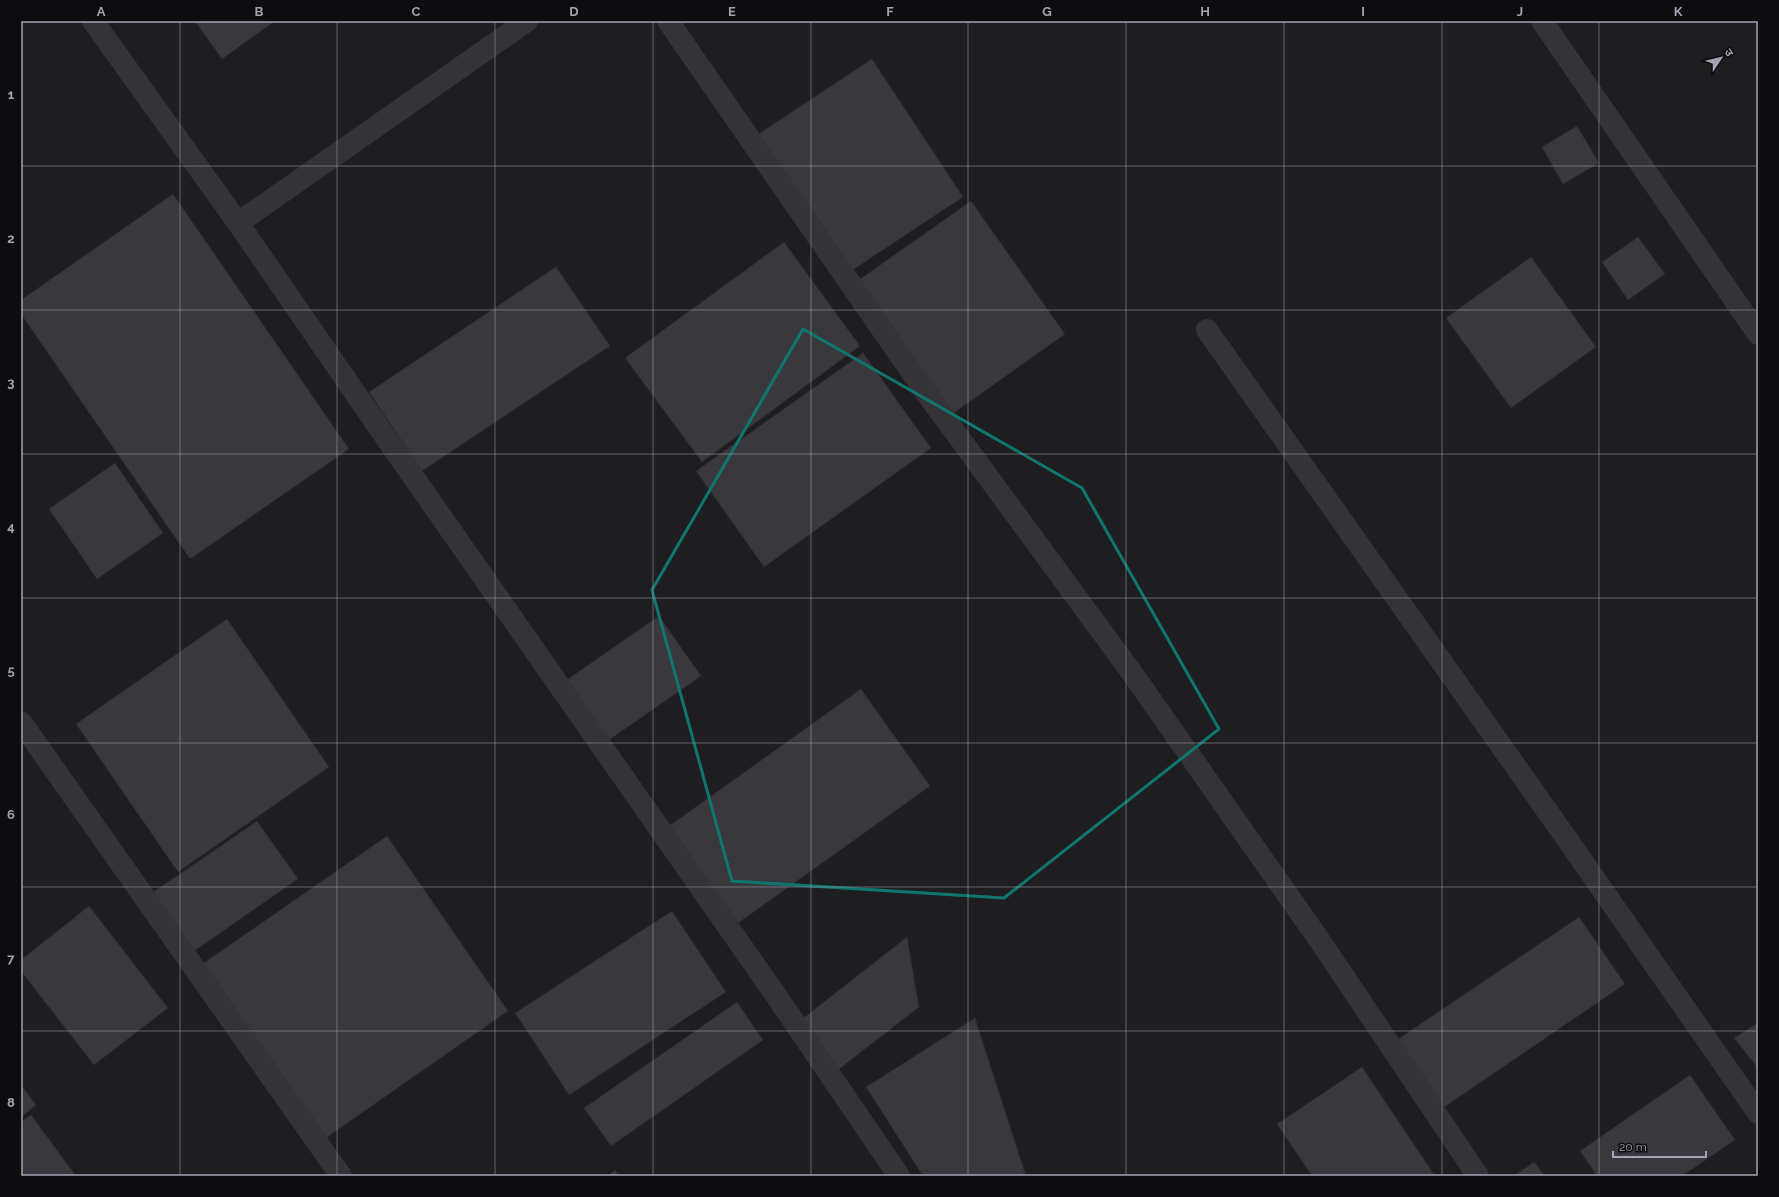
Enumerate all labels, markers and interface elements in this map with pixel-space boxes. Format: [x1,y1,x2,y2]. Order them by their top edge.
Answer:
text: A [97,4,106,19]
text: B [255,4,264,19]
text: C [412,4,421,19]
text: D [569,4,579,19]
text: E [728,4,736,19]
text: F [886,4,894,19]
text: G [1042,4,1052,19]
text: H [1200,4,1210,19]
text: I [1361,4,1365,19]
text: J [1517,4,1523,19]
text: K [1674,4,1683,19]
north arrow [1701,38,1741,78]
text: उ [1722,46,1736,59]
text: 1 [8,87,15,102]
text: 2 [7,231,15,246]
text: 3 [7,375,15,390]
text: 4 [7,519,15,534]
text: 5 [7,663,15,678]
text: 6 [7,807,15,822]
text: 7 [7,951,15,966]
text: 8 [7,1095,15,1110]
scale bar [1613,1133,1706,1159]
text: 20 m [1619,1140,1647,1154]

